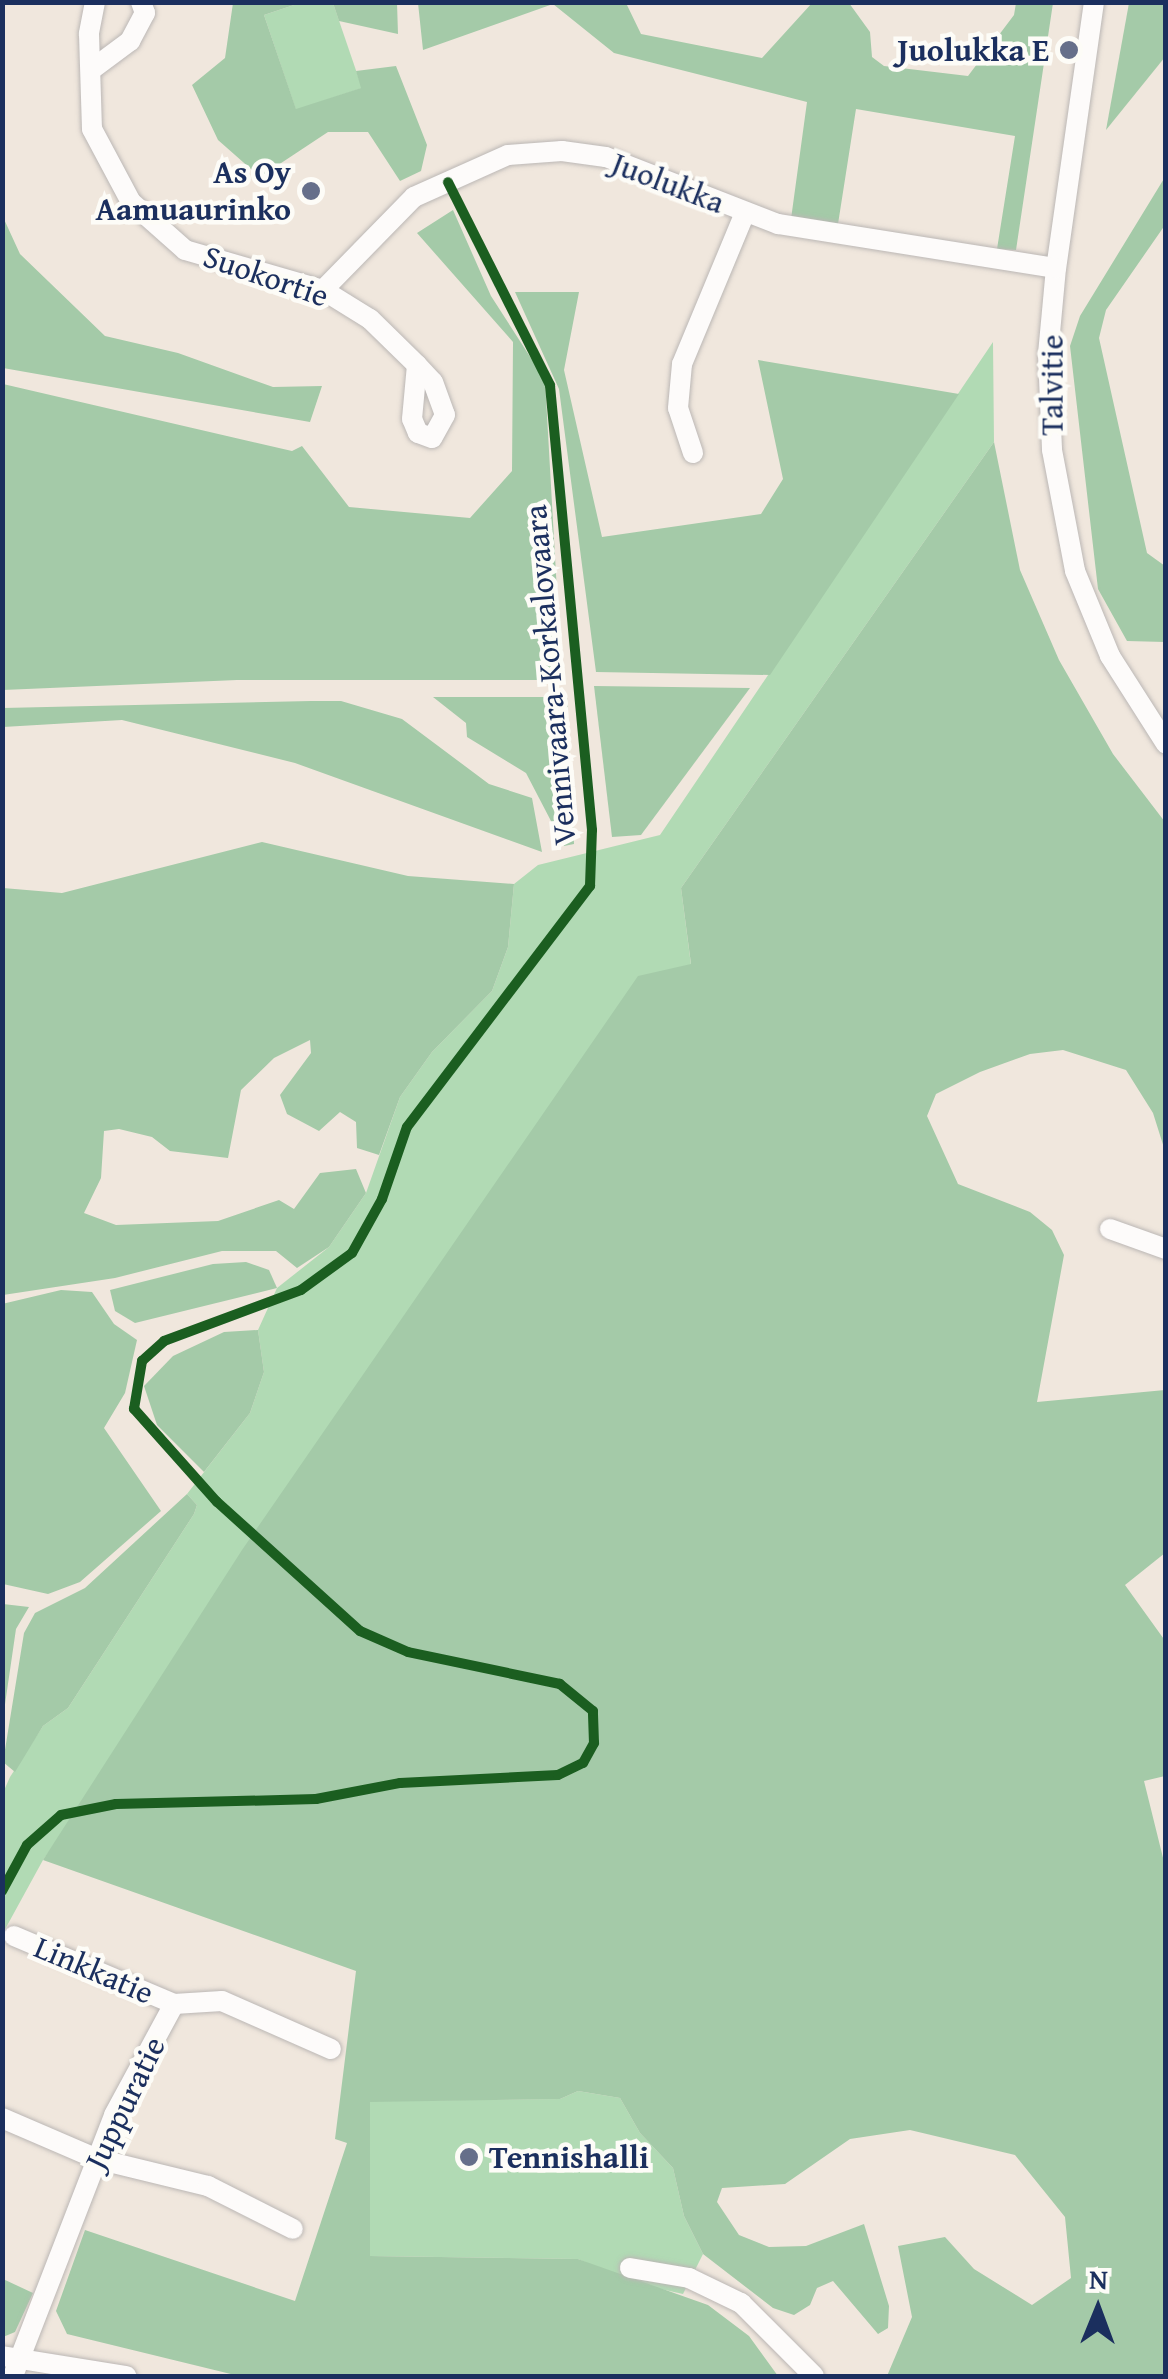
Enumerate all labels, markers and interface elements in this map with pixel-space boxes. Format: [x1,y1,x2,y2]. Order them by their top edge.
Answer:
place label: Juolukka E [897,31,1049,69]
marker: Juolukka E [1058,39,1080,61]
street label: Juolukka [606,144,730,222]
place label: As Oy Aamuaurinko [95,154,291,229]
marker: As Oy Aamuaurinko [300,180,322,202]
street label: Suokortie [198,237,334,315]
street label: Talvitie [1033,334,1071,436]
street label: Vennivaara-Korkalovaara [516,503,584,847]
street label: Linkkatie [29,1928,159,2012]
street label: Juppuratie [77,2031,173,2175]
place label: Tennishalli [489,2138,649,2176]
marker: Tennishalli [458,2146,480,2168]
text: N [1089,2258,1108,2299]
north arrow [1048,2259,1148,2359]

